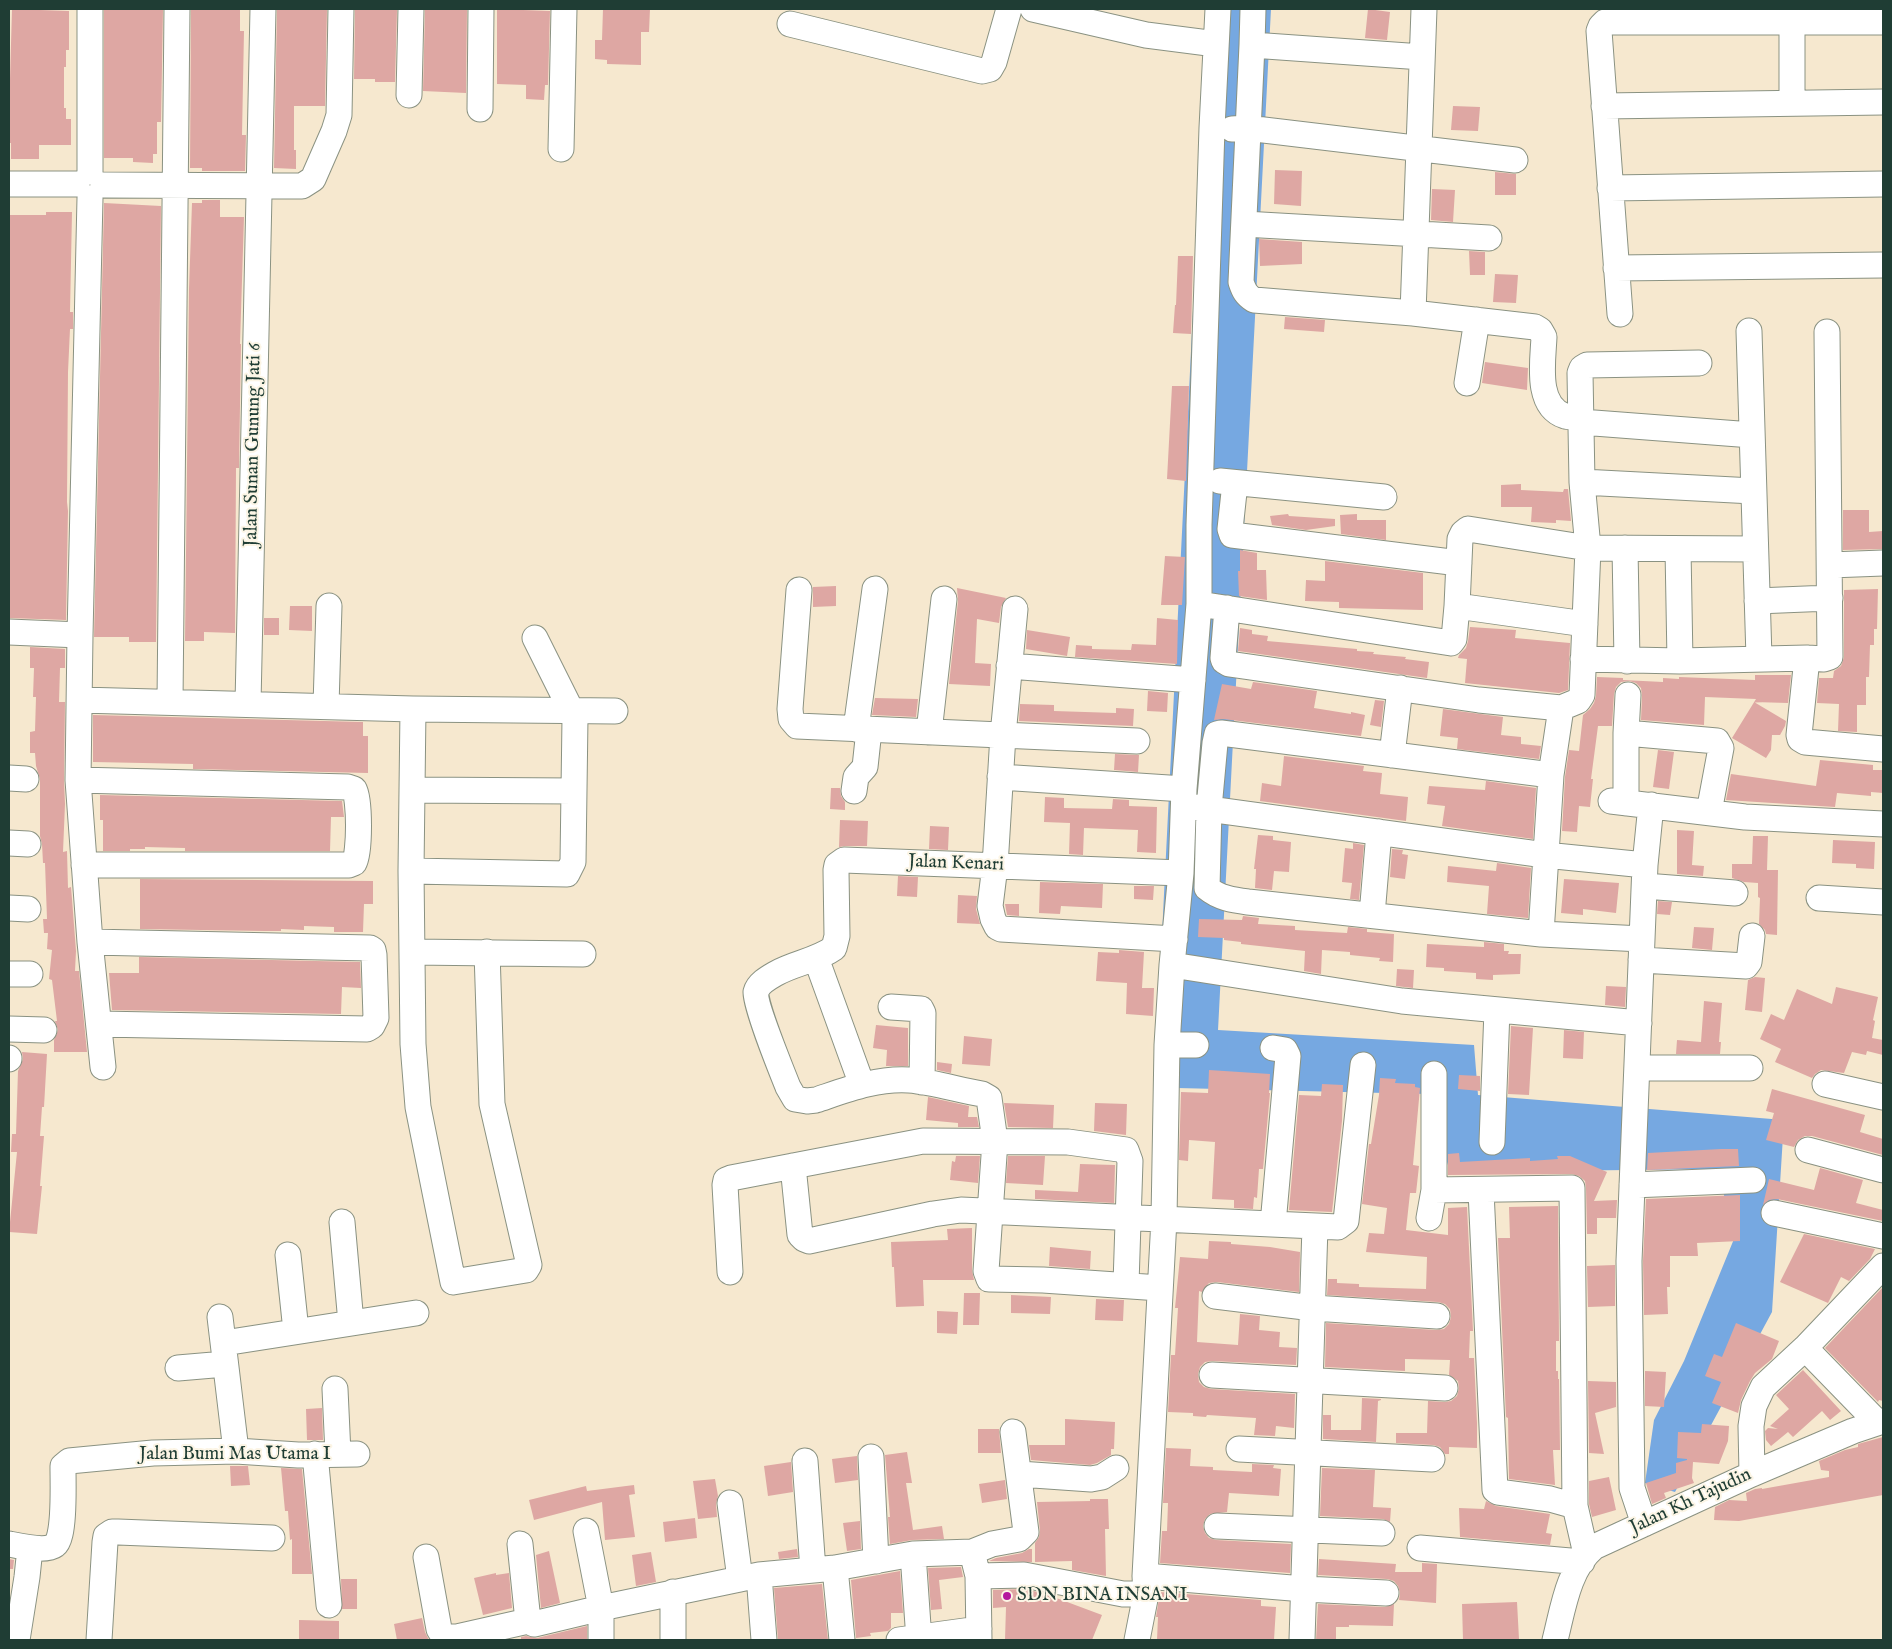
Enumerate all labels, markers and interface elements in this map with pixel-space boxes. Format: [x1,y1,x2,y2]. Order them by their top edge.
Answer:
street label: Jalan Sunan Gunung Jati 6 [241,343,267,547]
street label: Jalan Kenari [908,851,1004,877]
street label: Jalan Bumi Mas Utama I [139,1444,331,1466]
street label: Jalan Kh Tajudin [1627,1464,1755,1540]
place label: SDN BINA INSANI [1017,1585,1188,1607]
marker: SDN BINA INSANI [1001,1590,1013,1602]

